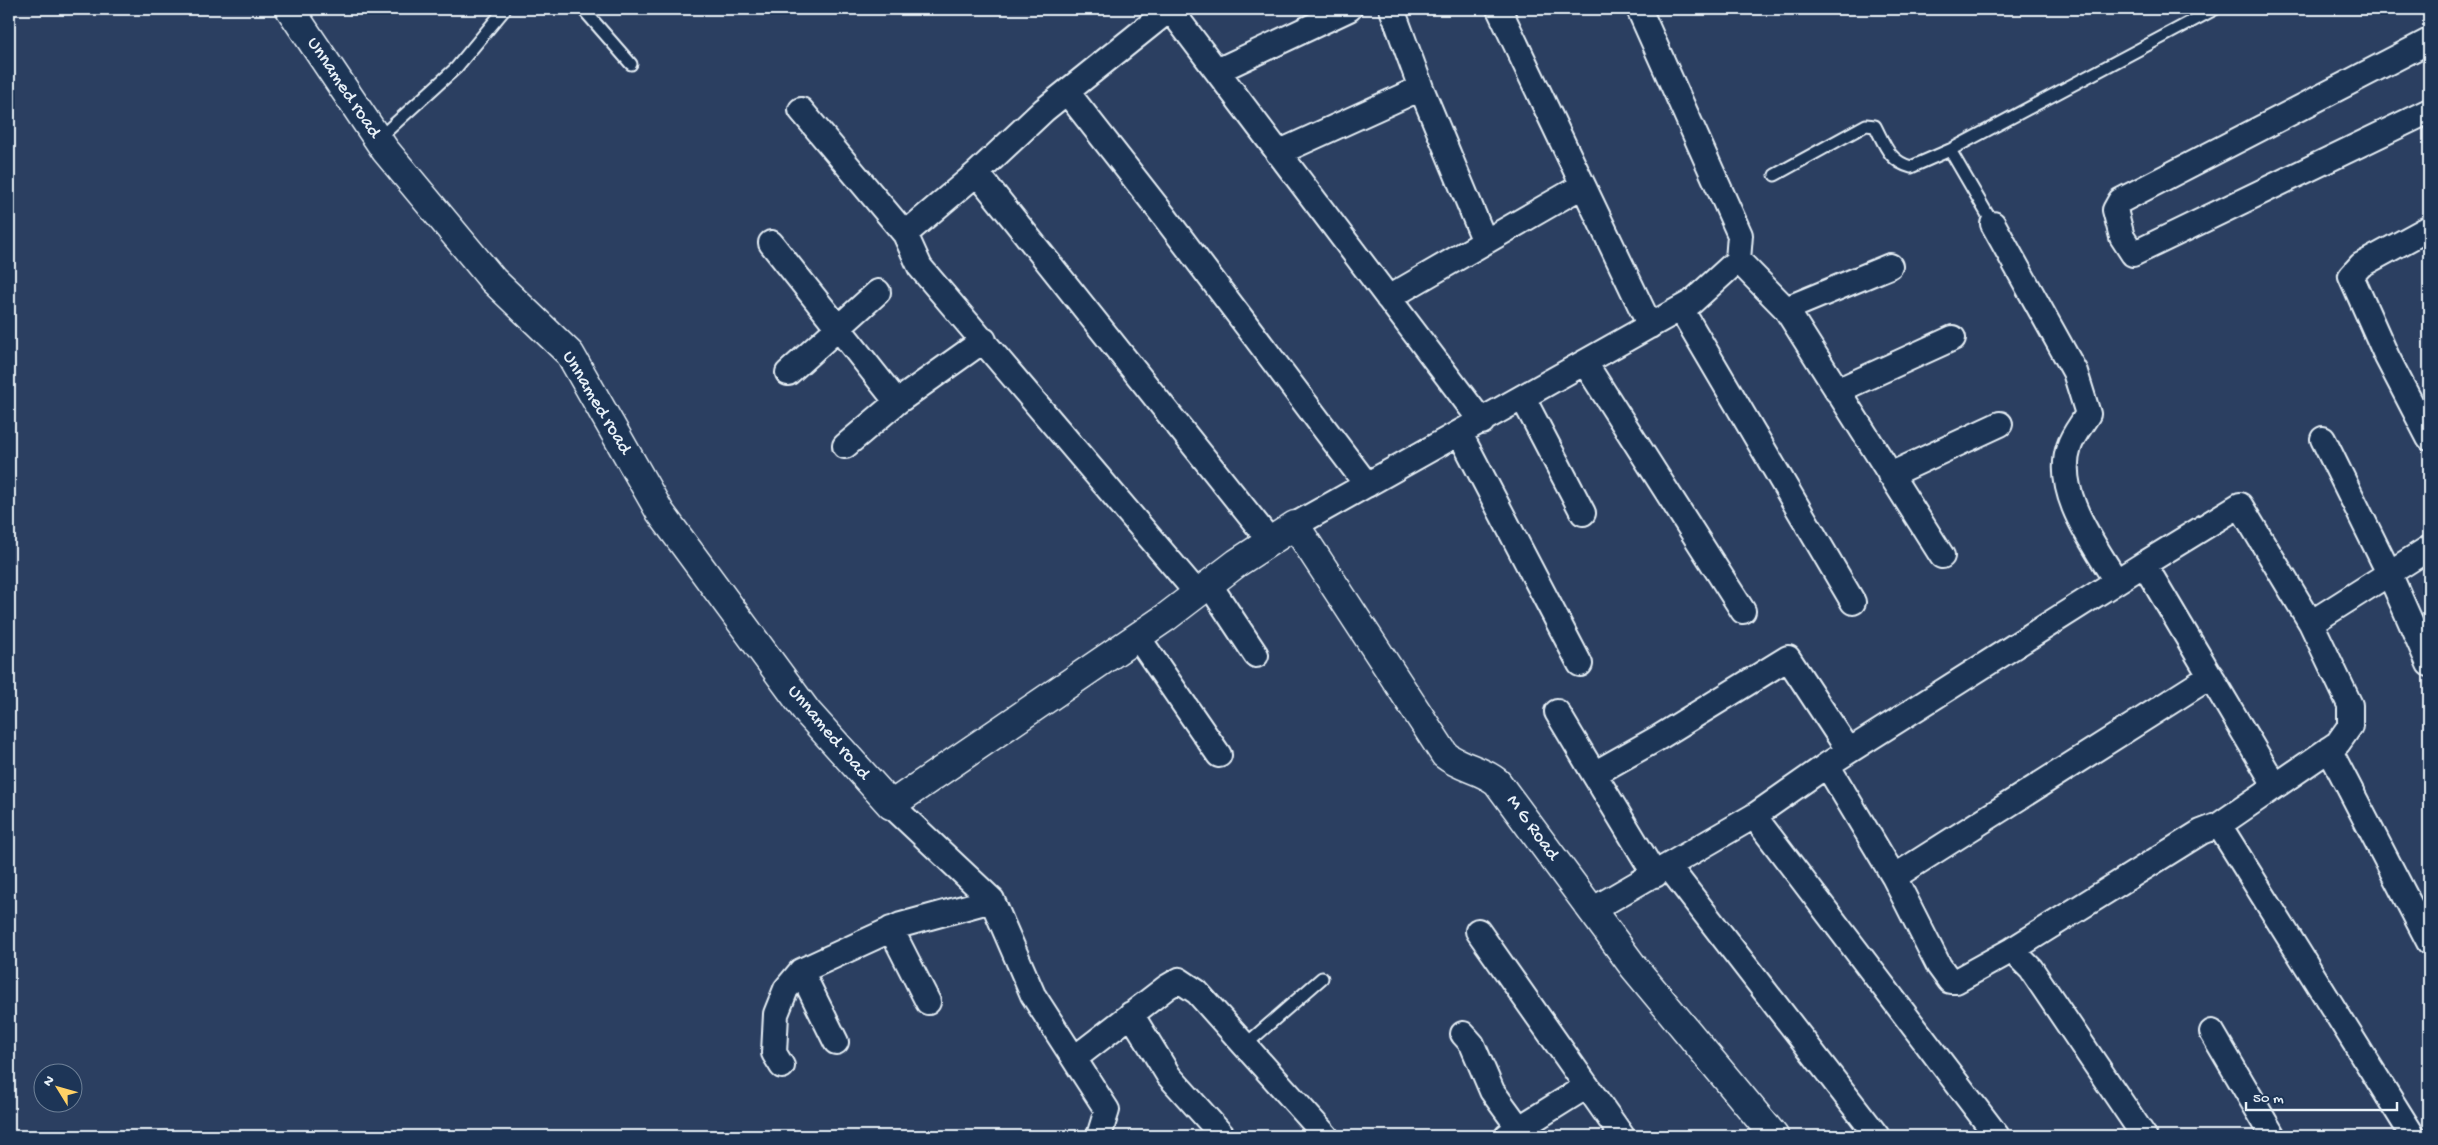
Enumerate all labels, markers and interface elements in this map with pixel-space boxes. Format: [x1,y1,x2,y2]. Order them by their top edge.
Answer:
street label: Unnamed road [301,33,386,144]
street label: Unnamed road [556,347,637,461]
street label: Unnamed road [782,681,876,787]
street label: M G Road [1500,791,1565,867]
north arrow [32,1062,82,1112]
text: N [40,1073,59,1090]
scale bar [2246,1080,2397,1112]
text: 50 m [2253,1090,2284,1108]

